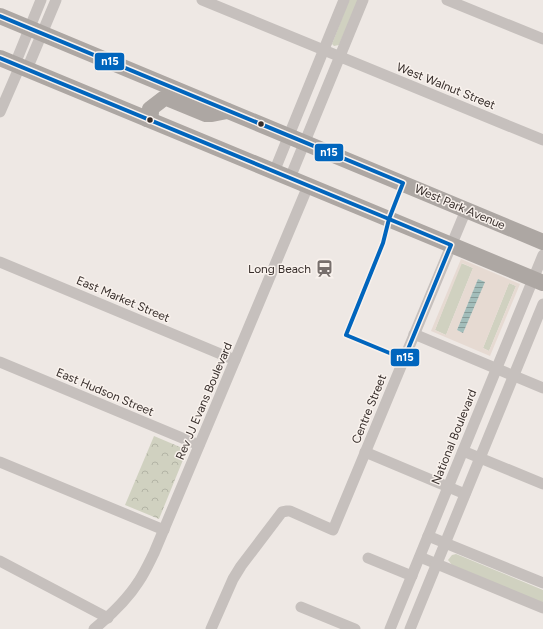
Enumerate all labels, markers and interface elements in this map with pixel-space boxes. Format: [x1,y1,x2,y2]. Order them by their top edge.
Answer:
line badge: n15 [94,52,125,71]
text: n15 [101,55,119,68]
street label: West Walnut Street [395,60,498,112]
unlabelled marker [145,115,155,125]
unlabelled marker [256,119,266,129]
line badge: n15 [314,143,344,162]
text: n15 [320,146,338,159]
street label: West Park Avenue [413,182,508,233]
station icon: Long Beach [314,259,334,279]
place label: Long Beach [248,262,311,276]
street label: East Market Street [74,273,172,325]
street label: Rev JJ Evans Boulevard [173,340,235,462]
line badge: n15 [390,348,420,367]
text: n15 [396,351,414,364]
street label: East Hudson Street [54,365,156,419]
street label: Centre Street [349,372,389,446]
street label: National Boulevard [429,387,479,487]

